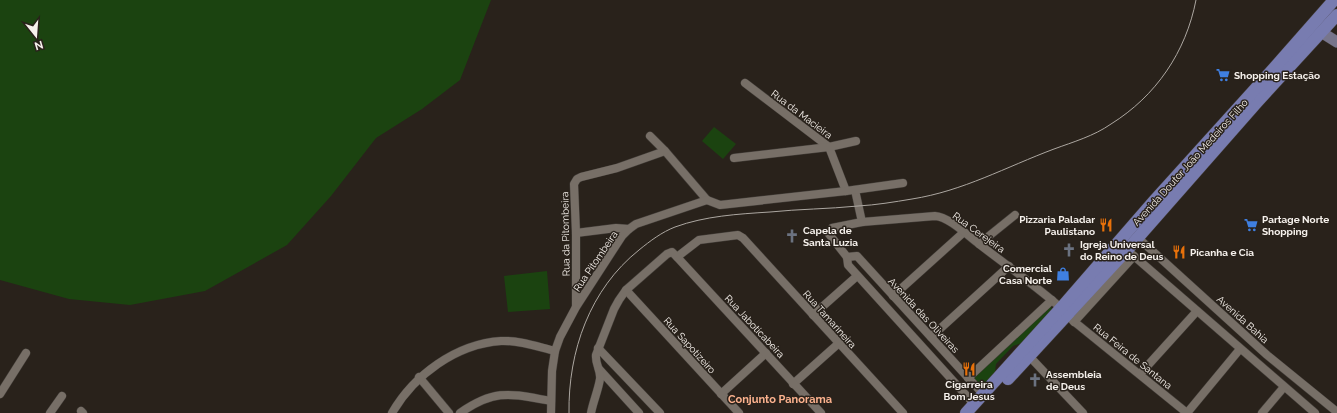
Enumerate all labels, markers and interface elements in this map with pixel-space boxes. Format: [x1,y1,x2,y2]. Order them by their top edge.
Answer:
north arrow [16,16,56,56]
text: N [33,38,45,53]
supermarket icon: Shopping Estação [1215,67,1231,83]
place label: Shopping Estação [1234,70,1320,81]
street label: Rua da Macieira [769,88,834,141]
street label: Avenida Doutor João Medeiros Filho [1131,97,1250,228]
street label: Rua da Pitombeira [559,192,572,276]
street label: Rua Cerejeira [951,210,1007,255]
place label: Pizzaria Paladar Paulistano [1019,214,1095,237]
place label: Partage Norte Shopping [1262,214,1329,237]
restaurant icon: Pizzaria Paladar Paulistano [1098,217,1114,233]
supermarket icon: Partage Norte Shopping [1243,217,1259,233]
place label: Capela de Santa Luzia [803,225,858,248]
church icon: Capela de Santa Luzia [784,228,800,244]
street label: Rua Pitombeira [571,229,620,294]
place label: Igreja Universal do Reino de Deus [1080,239,1164,262]
church icon: Igreja Universal do Reino de Deus [1061,242,1077,258]
restaurant icon: Picanha e Cia [1171,244,1187,260]
place label: Picanha e Cia [1190,247,1254,258]
place label: Comercial Casa Norte [999,263,1053,286]
shop icon: Comercial Casa Norte [1055,266,1071,282]
street label: Avenida das Oliveiras [886,276,961,355]
street label: Rua Tamarineira [801,288,858,350]
street label: Rua Jaboticabeira [723,293,787,360]
street label: Avenida Bahia [1215,293,1271,345]
street label: Rua Sapotizeiro [662,315,718,376]
street label: Rua Feira de Santana [1091,321,1174,391]
restaurant icon: Cigarreira Bom Jesus [961,361,977,377]
place label: Assembleia de Deus [1046,369,1102,392]
church icon: Assembleia de Deus [1027,372,1043,388]
place label: Cigarreira Bom Jesus [943,379,995,402]
district label: Conjunto Panorama [728,393,832,406]

